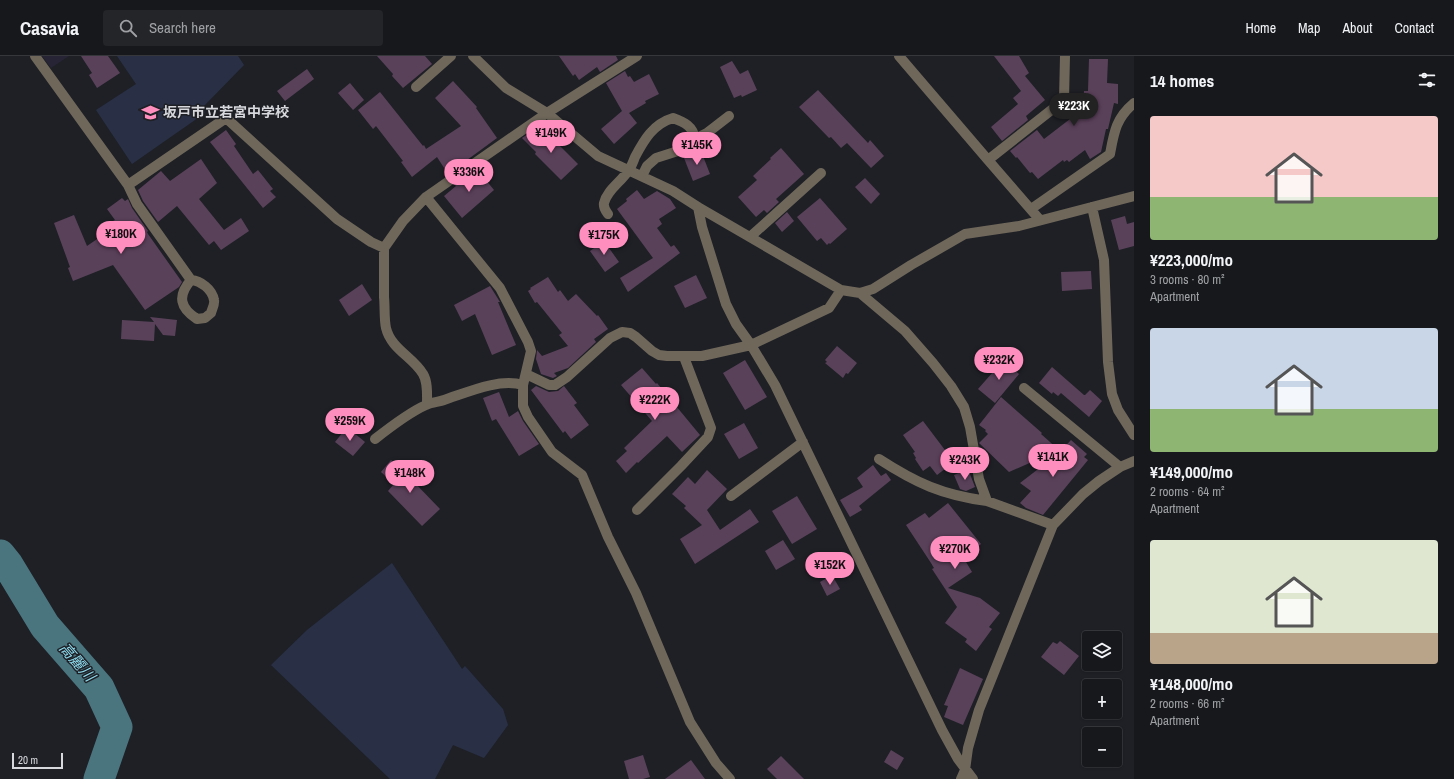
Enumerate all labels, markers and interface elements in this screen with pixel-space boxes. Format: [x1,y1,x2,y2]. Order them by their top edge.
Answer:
search box [103,10,383,46]
text: Casavia [20,15,79,41]
icon: search [117,17,139,39]
text: Search here [149,17,216,38]
text: Home [1245,19,1276,37]
text: Map [1298,19,1320,37]
text: About [1342,19,1372,37]
text: Contact [1394,19,1434,37]
text: 14 homes [1150,69,1214,92]
icon: filters [1416,69,1438,91]
pin: ¥223K [1046,93,1102,127]
text: ¥223K [1058,97,1090,114]
school or university icon: 坂戸市立若宮中学校 [140,102,160,122]
place label: 坂戸市立若宮中学校 [163,103,289,121]
pin: ¥149K [523,120,579,154]
text: ¥149K [535,124,567,141]
pin: ¥145K [669,132,725,166]
text: ¥145K [681,136,713,153]
icon: home [1258,142,1330,214]
pin: ¥336K [441,159,497,193]
text: ¥336K [453,163,485,180]
pin: ¥180K [93,221,149,255]
pin: ¥175K [576,222,632,256]
text: ¥180K [105,225,137,242]
text: ¥175K [588,226,620,243]
text: ¥223,000/mo [1150,248,1233,271]
text: 3 rooms · 80 m² [1150,271,1225,288]
text: Apartment [1150,288,1199,305]
pin: ¥232K [971,347,1027,381]
text: ¥232K [983,351,1015,368]
icon: home [1258,354,1330,426]
pin: ¥222K [627,387,683,421]
text: ¥222K [639,391,671,408]
pin: ¥259K [322,408,378,442]
text: ¥259K [334,412,366,429]
pin: ¥141K [1025,444,1081,478]
pin: ¥243K [937,447,993,481]
text: ¥141K [1037,448,1069,465]
text: ¥243K [949,451,981,468]
pin: ¥148K [382,460,438,494]
text: ¥149,000/mo [1150,460,1233,483]
text: ¥148K [394,464,426,481]
text: 2 rooms · 64 m² [1150,483,1225,500]
text: Apartment [1150,500,1199,517]
pin: ¥270K [927,536,983,570]
text: ¥270K [939,540,971,557]
pin: ¥152K [802,552,858,586]
text: ¥152K [814,556,846,573]
icon: home [1258,566,1330,638]
map controls [1082,631,1122,767]
button: layers [1082,631,1122,671]
water label: 高麗川 [55,638,101,687]
text: ¥148,000/mo [1150,672,1233,695]
button: + [1082,679,1122,719]
text: 2 rooms · 66 m² [1150,695,1225,712]
text: Apartment [1150,712,1199,729]
button: − [1082,727,1122,767]
scale bar [12,751,63,770]
text: 20 m [18,753,38,767]

